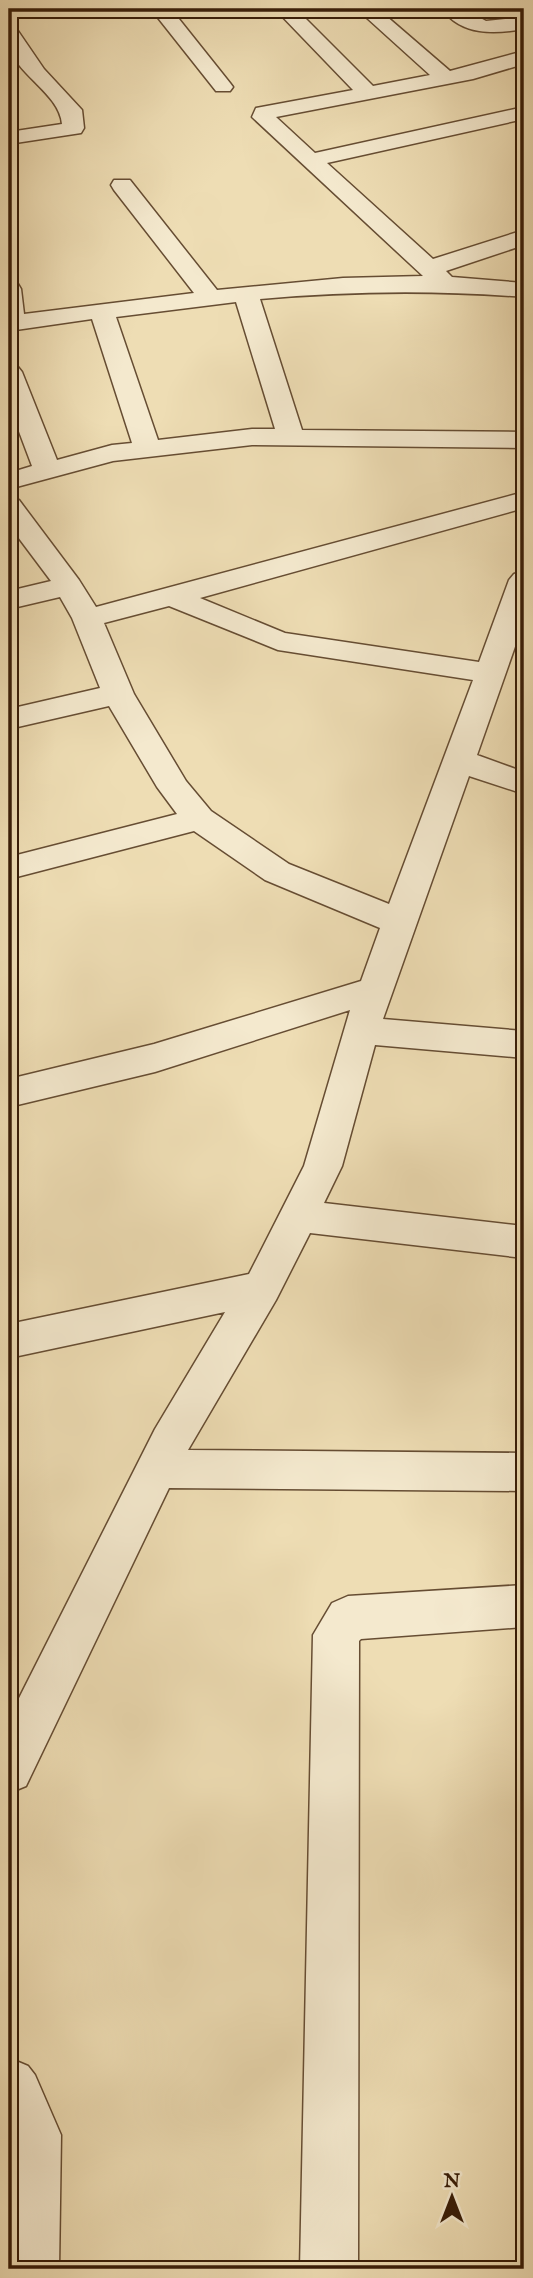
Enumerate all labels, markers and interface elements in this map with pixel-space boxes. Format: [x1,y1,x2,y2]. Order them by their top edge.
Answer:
north arrow [418,2162,488,2232]
text: N [443,2170,461,2194]

